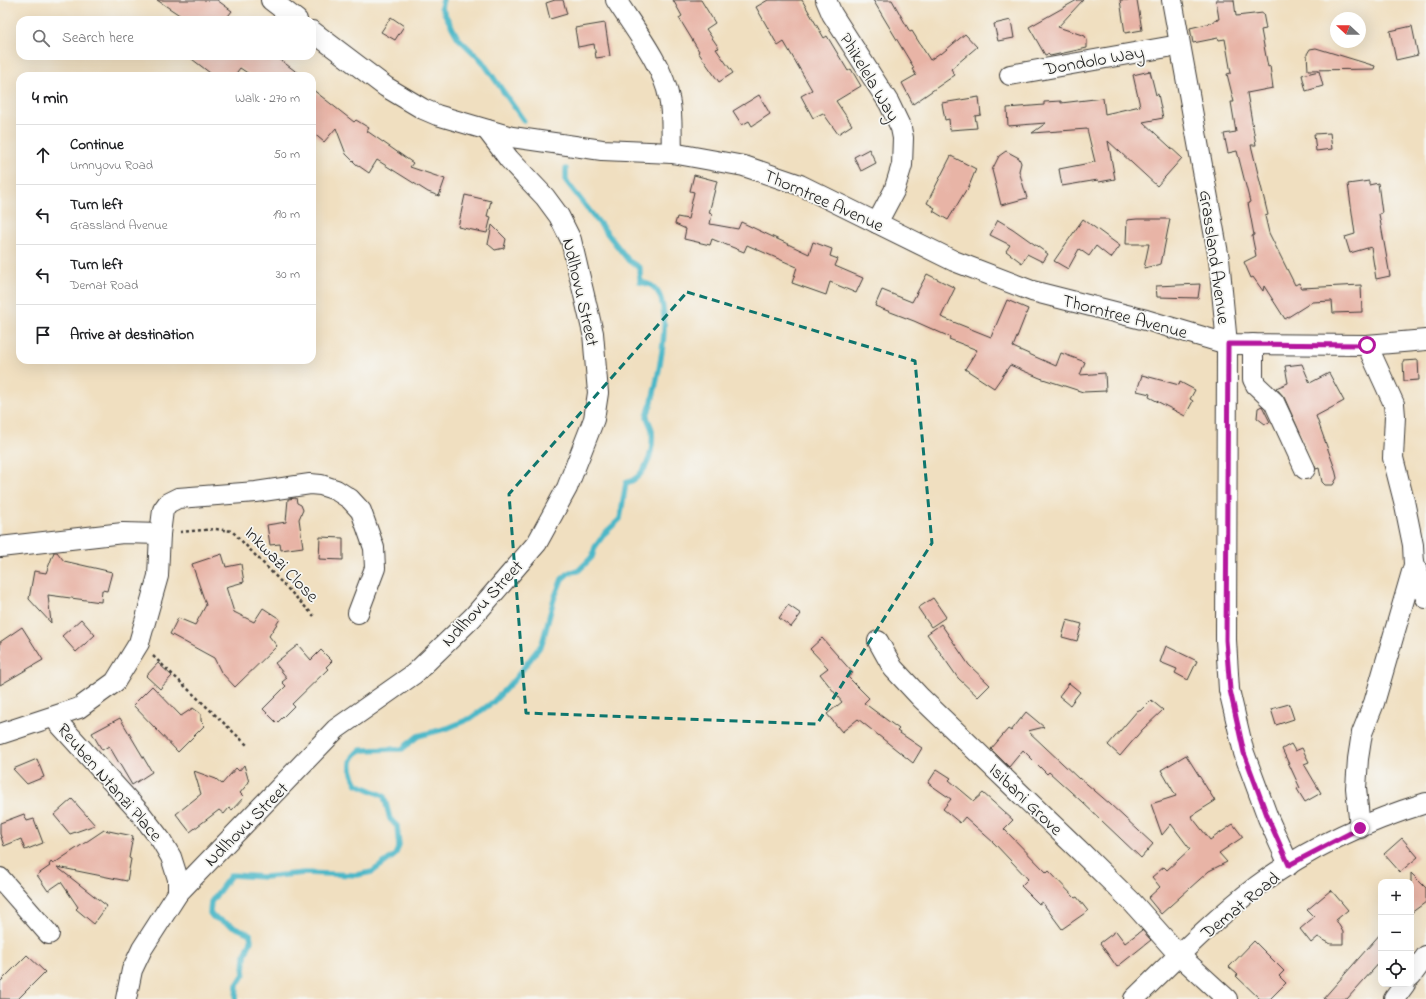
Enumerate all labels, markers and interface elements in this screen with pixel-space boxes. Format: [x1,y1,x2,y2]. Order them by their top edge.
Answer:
north arrow [1330,12,1366,48]
search box [16,16,316,60]
icon: search [30,27,52,49]
text: Search here [62,27,134,49]
street label: Phikelela Way [832,29,905,127]
street label: Dondolo Way [1041,40,1146,84]
text: 4 min [32,86,68,111]
text: Walk · 270 m [235,89,300,108]
text: Continue [70,134,124,156]
icon: ahead [32,144,54,166]
text: 50 m [274,145,300,164]
text: Umnyovu Road [70,156,153,175]
street label: Thorntree Avenue [759,164,888,240]
street label: Grassland Avenue [1191,189,1235,327]
text: Turn left [70,194,123,216]
icon: left [32,204,54,226]
text: 190 m [273,205,300,224]
text: Grassland Avenue [70,216,167,235]
street label: Ndlhovu Street [554,236,604,349]
text: Turn left [70,254,123,276]
icon: left [32,264,54,286]
text: 30 m [276,265,300,284]
text: Demat Road [70,276,138,295]
street label: Thorntree Avenue [1059,289,1191,347]
icon: arrive [32,324,54,346]
text: Arrive at destination [70,324,194,346]
route start [1358,336,1376,354]
street label: Inkwazi Close [237,521,324,610]
street label: Ndlhovu Street [436,555,531,654]
street label: Reuben Ntanzi Place [50,718,168,849]
street label: Isibani Grove [982,758,1068,843]
street label: Ndlhovu Street [199,777,296,874]
route end [1351,819,1369,837]
street label: Demat Road [1196,867,1286,947]
map controls [1378,879,1414,987]
button: + [1378,879,1414,915]
button: − [1378,915,1414,951]
button: locate [1378,951,1414,987]

